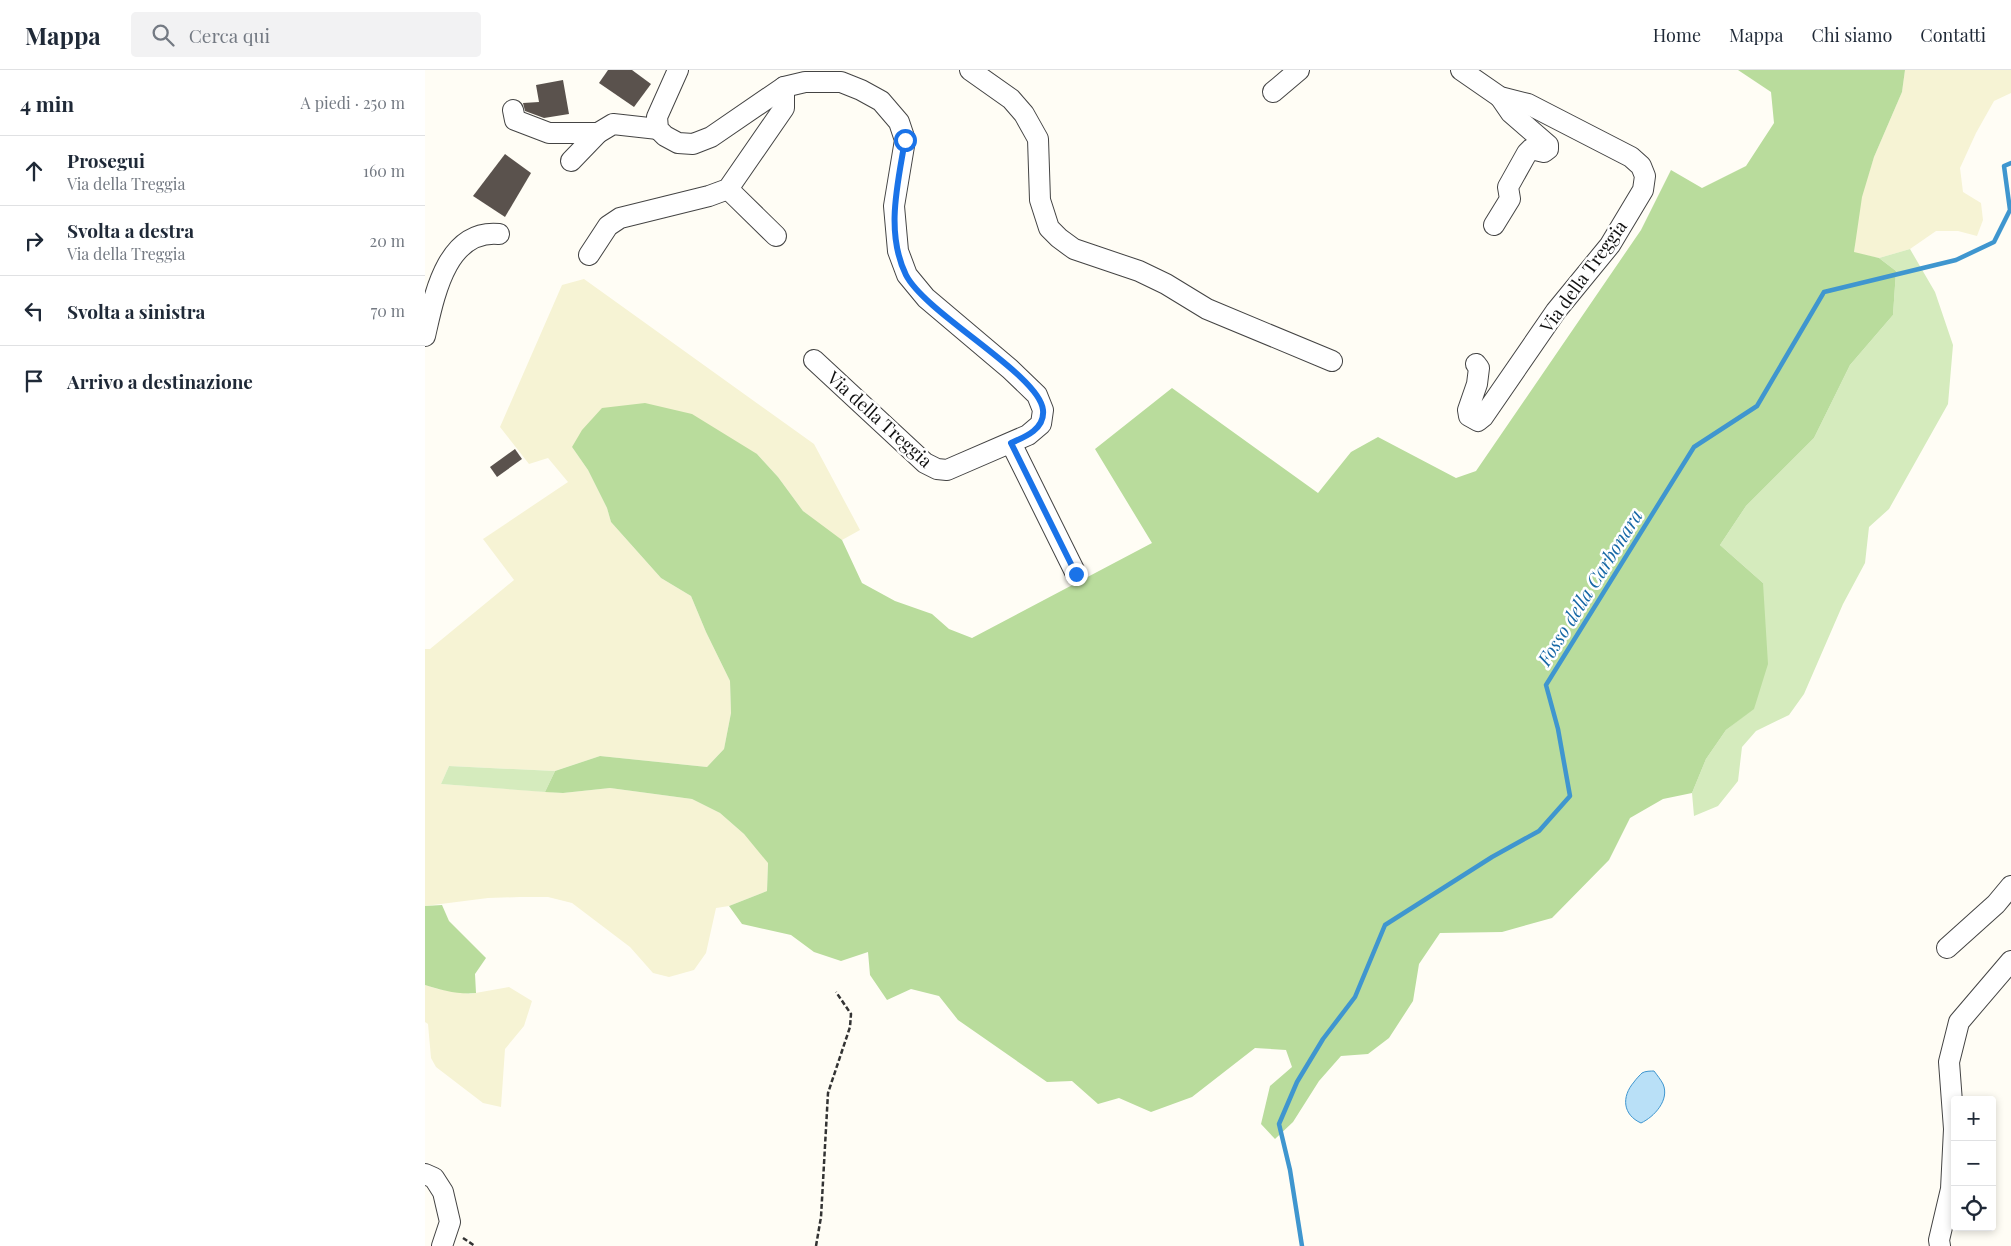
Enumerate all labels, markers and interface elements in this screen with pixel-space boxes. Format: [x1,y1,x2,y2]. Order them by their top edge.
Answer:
search box [131,12,481,57]
text: Mappa [25,19,101,51]
icon: search [149,21,177,49]
text: Cerca qui [189,22,270,48]
text: Home [1653,23,1701,47]
text: Mappa [1729,23,1784,47]
text: Chi siamo [1812,23,1892,47]
text: Contatti [1920,23,1986,47]
text: 4 min [20,89,74,117]
text: A piedi · 250 m [301,92,405,113]
route start [894,129,917,152]
text: Prosegui [67,147,145,173]
icon: ahead [20,157,48,185]
text: 160 m [363,160,405,181]
text: Via della Treggia [67,173,185,194]
street label: Via della Treggia [1534,215,1632,338]
text: Svolta a destra [67,217,194,243]
icon: right [20,227,48,255]
text: 20 m [370,230,405,251]
text: Via della Treggia [67,243,185,264]
icon: left [20,297,48,325]
text: Svolta a sinistra [67,298,205,324]
text: 70 m [371,300,405,321]
street label: Via della Treggia [822,365,938,472]
icon: arrive [20,367,48,395]
text: Arrivo a destinazione [67,368,253,394]
water label: Fosso della Carbonara [1530,504,1648,671]
route end [1065,563,1088,586]
map controls [1951,1096,1996,1231]
button: + [1951,1096,1996,1141]
button: − [1951,1141,1996,1186]
button: locate [1951,1186,1996,1231]

